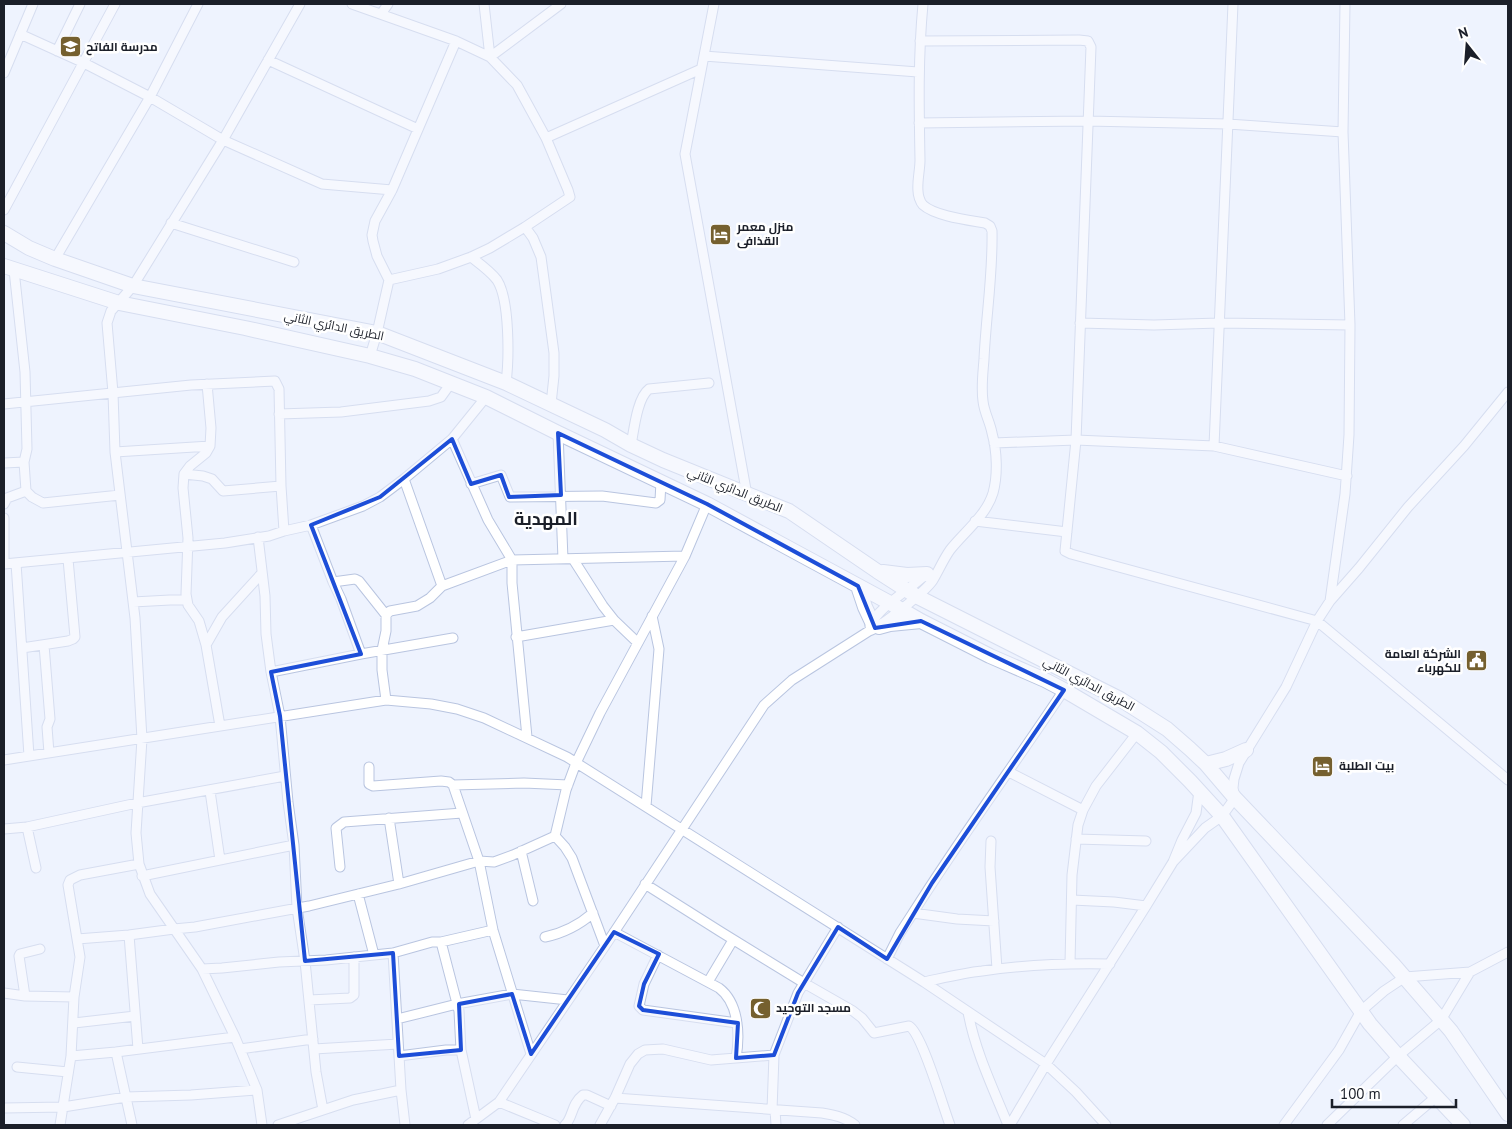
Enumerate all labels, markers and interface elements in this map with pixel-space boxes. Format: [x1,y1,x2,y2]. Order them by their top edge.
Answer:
north arrow [1442,20,1492,70]
text: N [1456,23,1470,43]
school or university icon: مدرسة الفاتح [58,35,82,59]
place label: مدرسة الفاتح [86,39,158,56]
place label: منزل معمر القذافى [736,219,794,249]
hotel icon: منزل معمر القذافى [709,222,733,246]
street label: الطريق الدائري الثاني [282,308,385,346]
street label: الطريق الدائري الثاني [684,464,785,518]
district label: المهدية [514,507,578,530]
place label: الشركة العامة للكهرباء [1385,646,1461,676]
public building icon: الشركة العامة للكهرباء [1465,649,1489,673]
street label: الطريق الدائري الثاني [1039,653,1138,717]
hotel icon: بيت الطلبة [1311,754,1335,778]
place label: بيت الطلبة [1339,758,1394,773]
mosque icon: مسجد التوحيد [748,996,772,1020]
place label: مسجد التوحيد [776,1000,851,1016]
scale bar [1332,1076,1456,1108]
text: 100 m [1340,1084,1381,1103]

